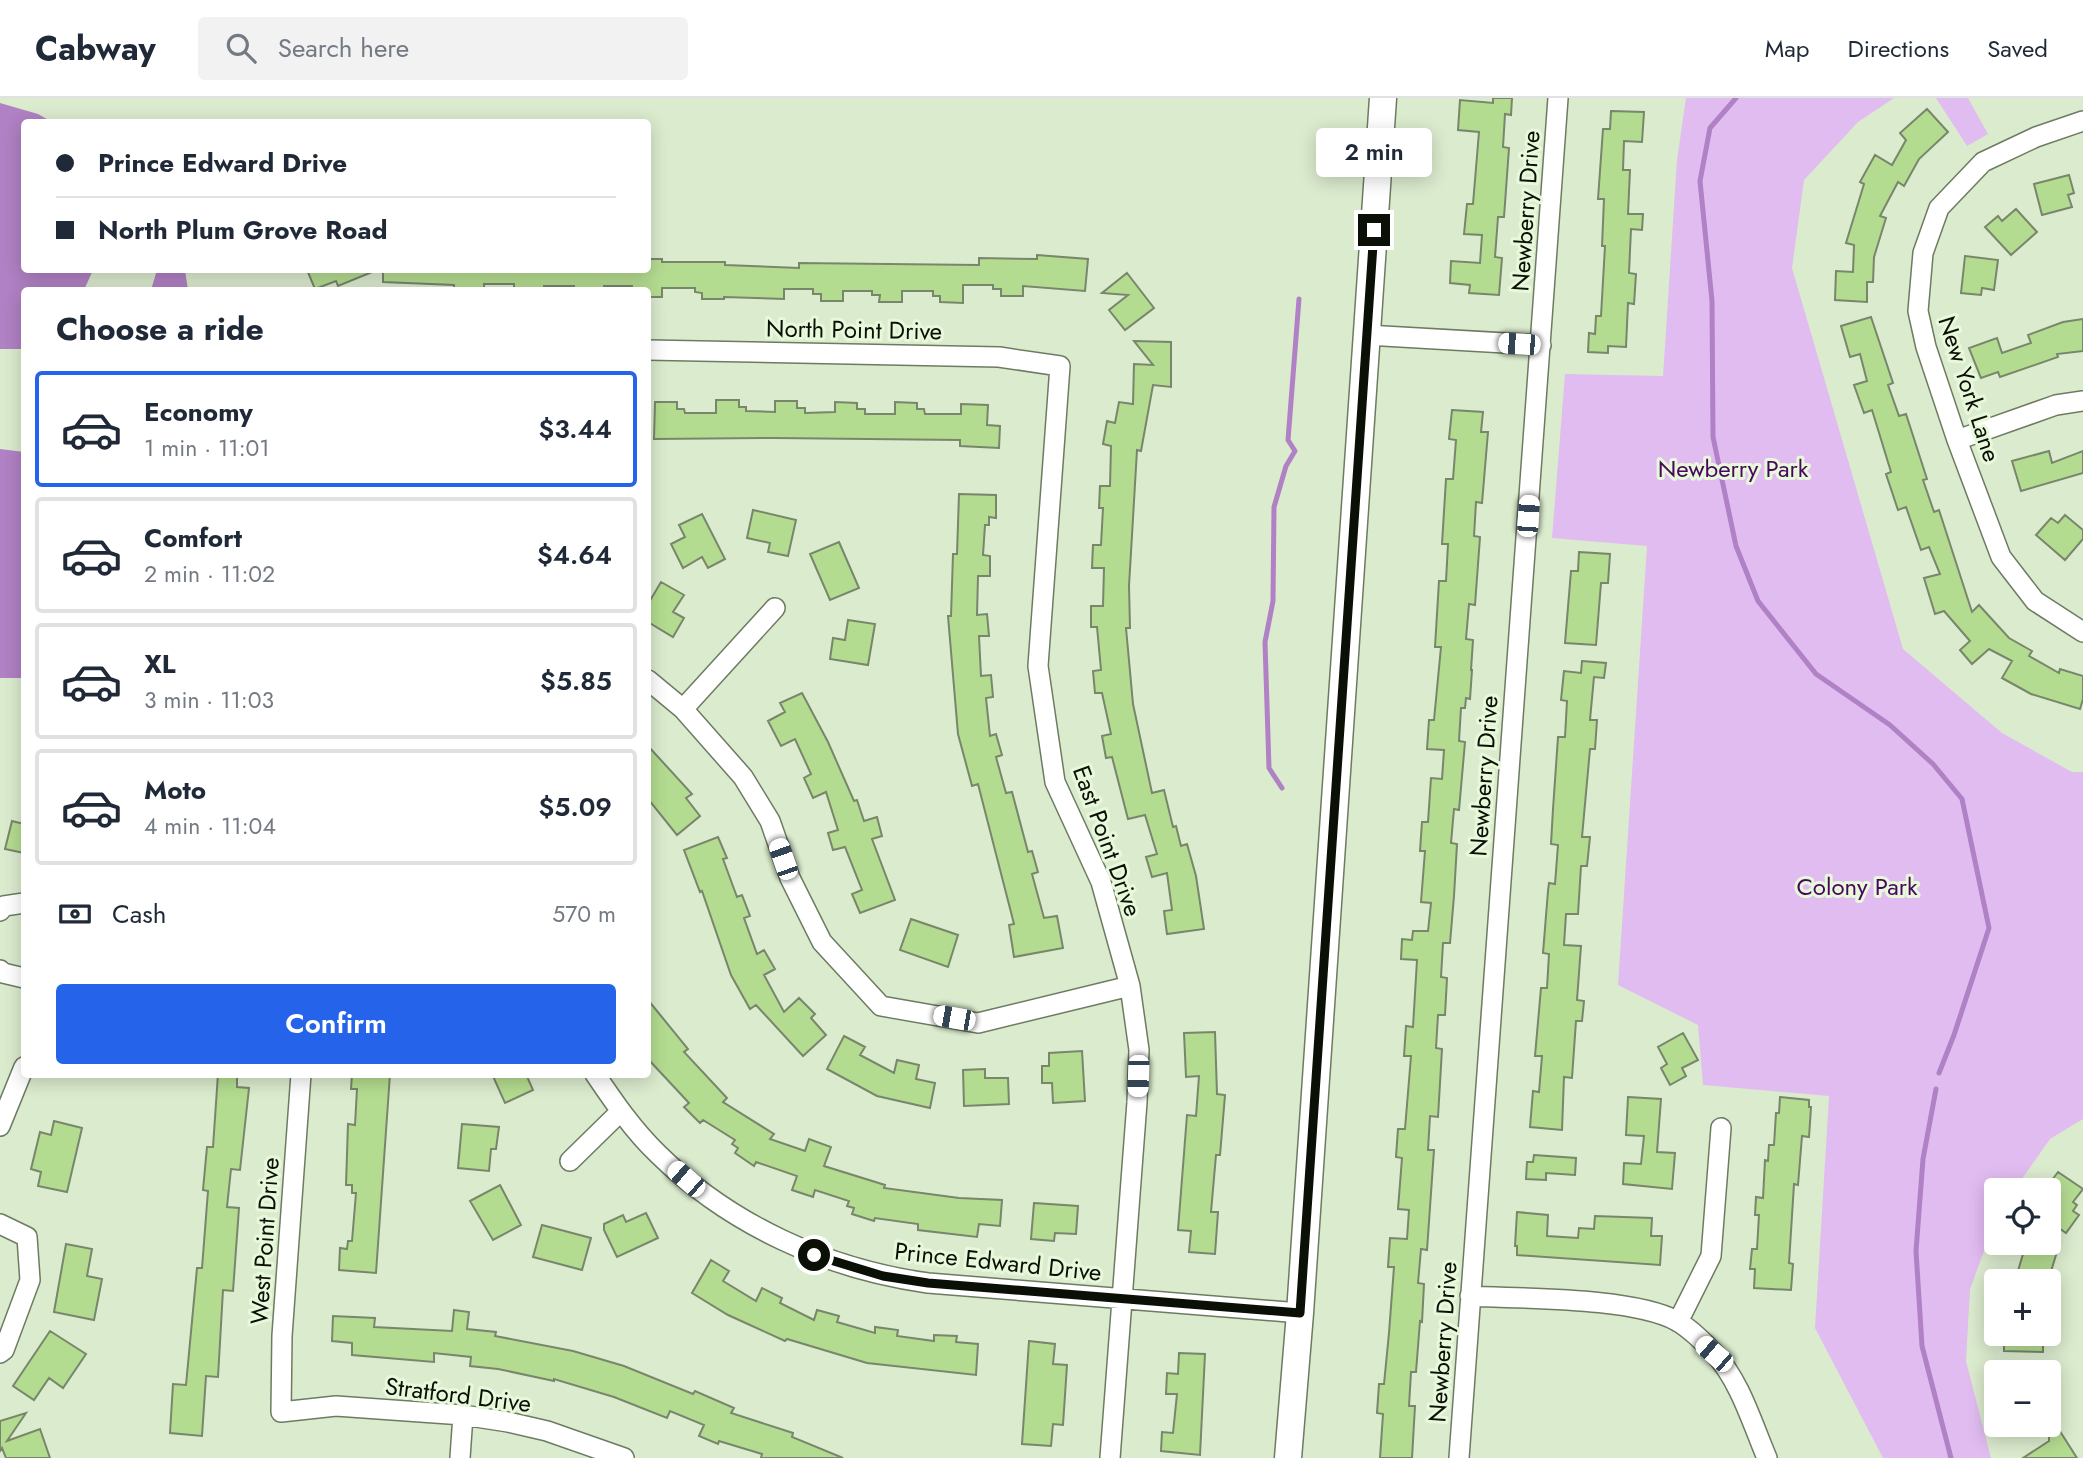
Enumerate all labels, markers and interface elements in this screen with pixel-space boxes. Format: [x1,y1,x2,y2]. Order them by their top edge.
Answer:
search box [198,17,688,80]
text: Cabway [35,25,156,72]
icon: search [222,29,260,67]
text: Search here [278,29,409,67]
text: Map [1765,31,1810,66]
text: Directions [1848,31,1949,66]
text: Saved [1987,31,2048,66]
callout: 2 min [1316,129,1432,178]
street label: Newberry Drive [1502,129,1549,293]
text: 2 min [1344,135,1404,169]
text: Prince Edward Drive [98,144,347,182]
text: North Plum Grove Road [98,211,387,249]
route end [1358,214,1390,246]
text: Choose a ride [56,306,264,352]
street label: North Point Drive [766,310,942,349]
street label: New York Lane [1929,311,2010,466]
car [1498,332,1541,356]
text: Economy [144,393,253,431]
icon: car [60,398,123,461]
text: $3.44 [538,410,612,448]
text: 1 min · 11:01 [144,431,270,465]
park label: Newberry Park [1658,451,1809,486]
car [1517,494,1540,538]
text: Comfort [144,519,242,557]
icon: car [60,524,123,587]
text: $4.64 [537,536,612,574]
text: 2 min · 11:02 [144,557,275,591]
text: XL [144,645,176,683]
icon: car [60,650,123,713]
text: $5.85 [540,662,612,700]
text: 3 min · 11:03 [144,683,274,717]
street label: Newberry Drive [1460,694,1507,858]
street label: East Point Drive [1064,761,1151,921]
text: Moto [144,771,206,809]
icon: car [60,776,123,839]
text: $5.09 [538,788,612,826]
text: 4 min · 11:04 [144,809,276,843]
car [767,836,800,882]
park label: Colony Park [1796,869,1918,904]
icon: cash [56,895,94,933]
text: Cash [112,895,166,933]
text: 570 m [552,897,616,931]
button: Confirm [56,984,616,1064]
car [932,1004,977,1032]
car [1127,1055,1150,1097]
street label: West Point Drive [241,1156,288,1326]
car [664,1157,709,1201]
map controls [1984,1178,2061,1437]
button: locate [1984,1178,2061,1255]
street label: Prince Edward Drive [893,1233,1103,1290]
route start [798,1239,830,1271]
street label: Newberry Drive [1419,1260,1466,1424]
button: + [1984,1269,2061,1346]
car [1692,1332,1737,1376]
button: − [1984,1360,2061,1437]
street label: Stratford Drive [383,1368,533,1421]

